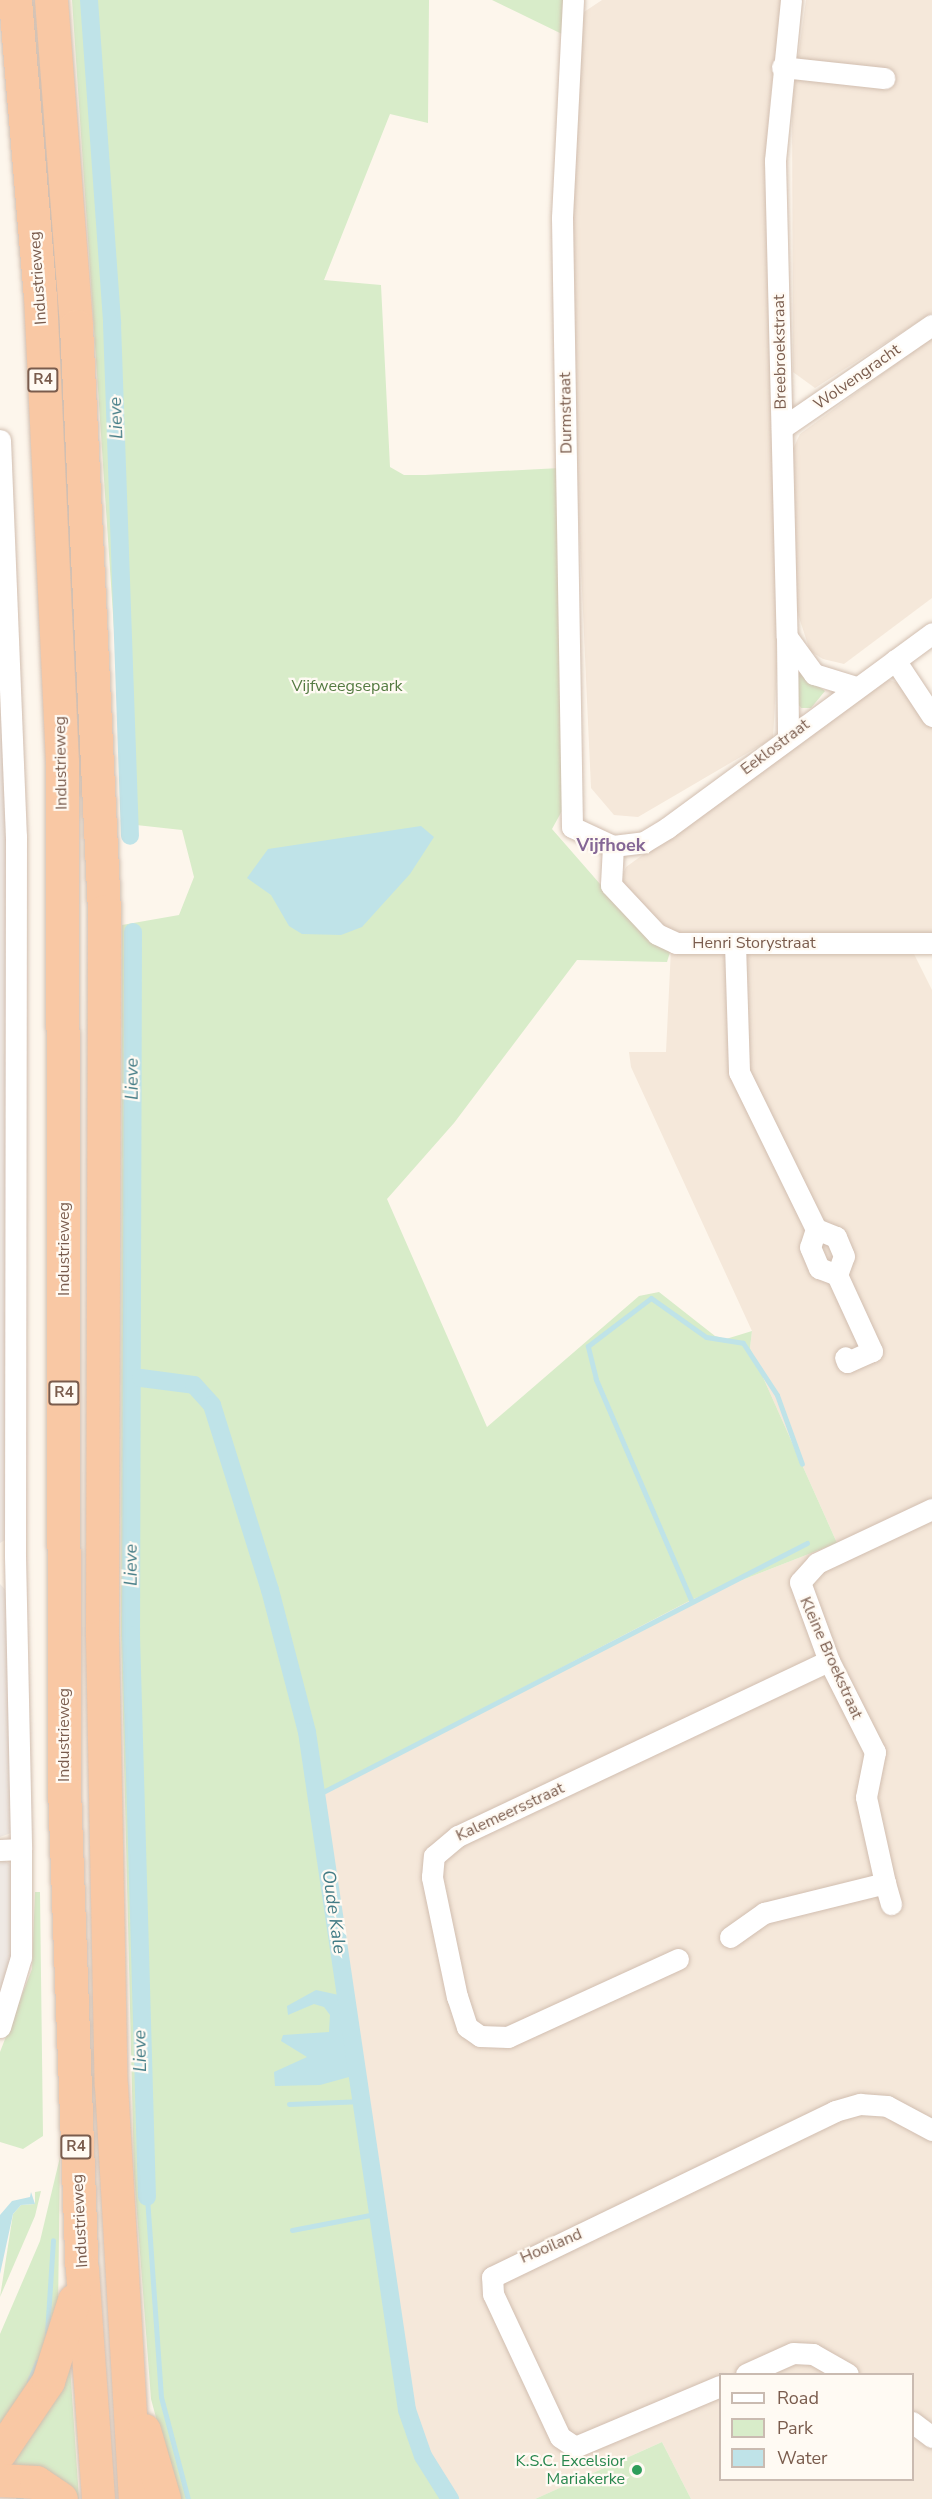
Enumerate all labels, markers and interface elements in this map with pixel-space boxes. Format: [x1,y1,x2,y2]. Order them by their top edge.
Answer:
street label: Industrieweg [25,231,51,325]
street label: Breebroekstraat [769,294,791,410]
street label: Wolvengracht [810,340,904,414]
road number: R4 [26,368,60,392]
street label: Durmstraat [556,372,576,454]
water label: Lieve [104,397,128,439]
park label: Vijfweegsepark [291,676,403,696]
street label: Eeklostraat [737,715,813,779]
street label: Industrieweg [51,716,71,810]
district label: Vijfhoek [577,834,645,856]
street label: Henri Storystraat [692,933,816,953]
water label: Lieve [121,1058,143,1100]
street label: Industrieweg [54,1202,74,1296]
road number: R4 [48,1381,80,1405]
water label: Lieve [120,1544,142,1586]
street label: Kleine Broekstraat [795,1594,867,1722]
street label: Industrieweg [54,1688,74,1782]
street label: Kalemeersstraat [453,1779,567,1845]
water label: Oude Kale [317,1869,351,1955]
water label: Lieve [129,2030,151,2072]
road number: R4 [60,2135,92,2159]
street label: Industrieweg [68,2174,92,2268]
street label: Hooiland [517,2224,585,2268]
legend [719,2373,914,2481]
text: Road [777,2386,819,2410]
text: Park [777,2416,813,2440]
text: Water [777,2446,828,2470]
place label: K.S.C. Excelsior Mariakerke [516,2451,625,2489]
marker: K.S.C. Excelsior Mariakerke [630,2463,644,2477]

